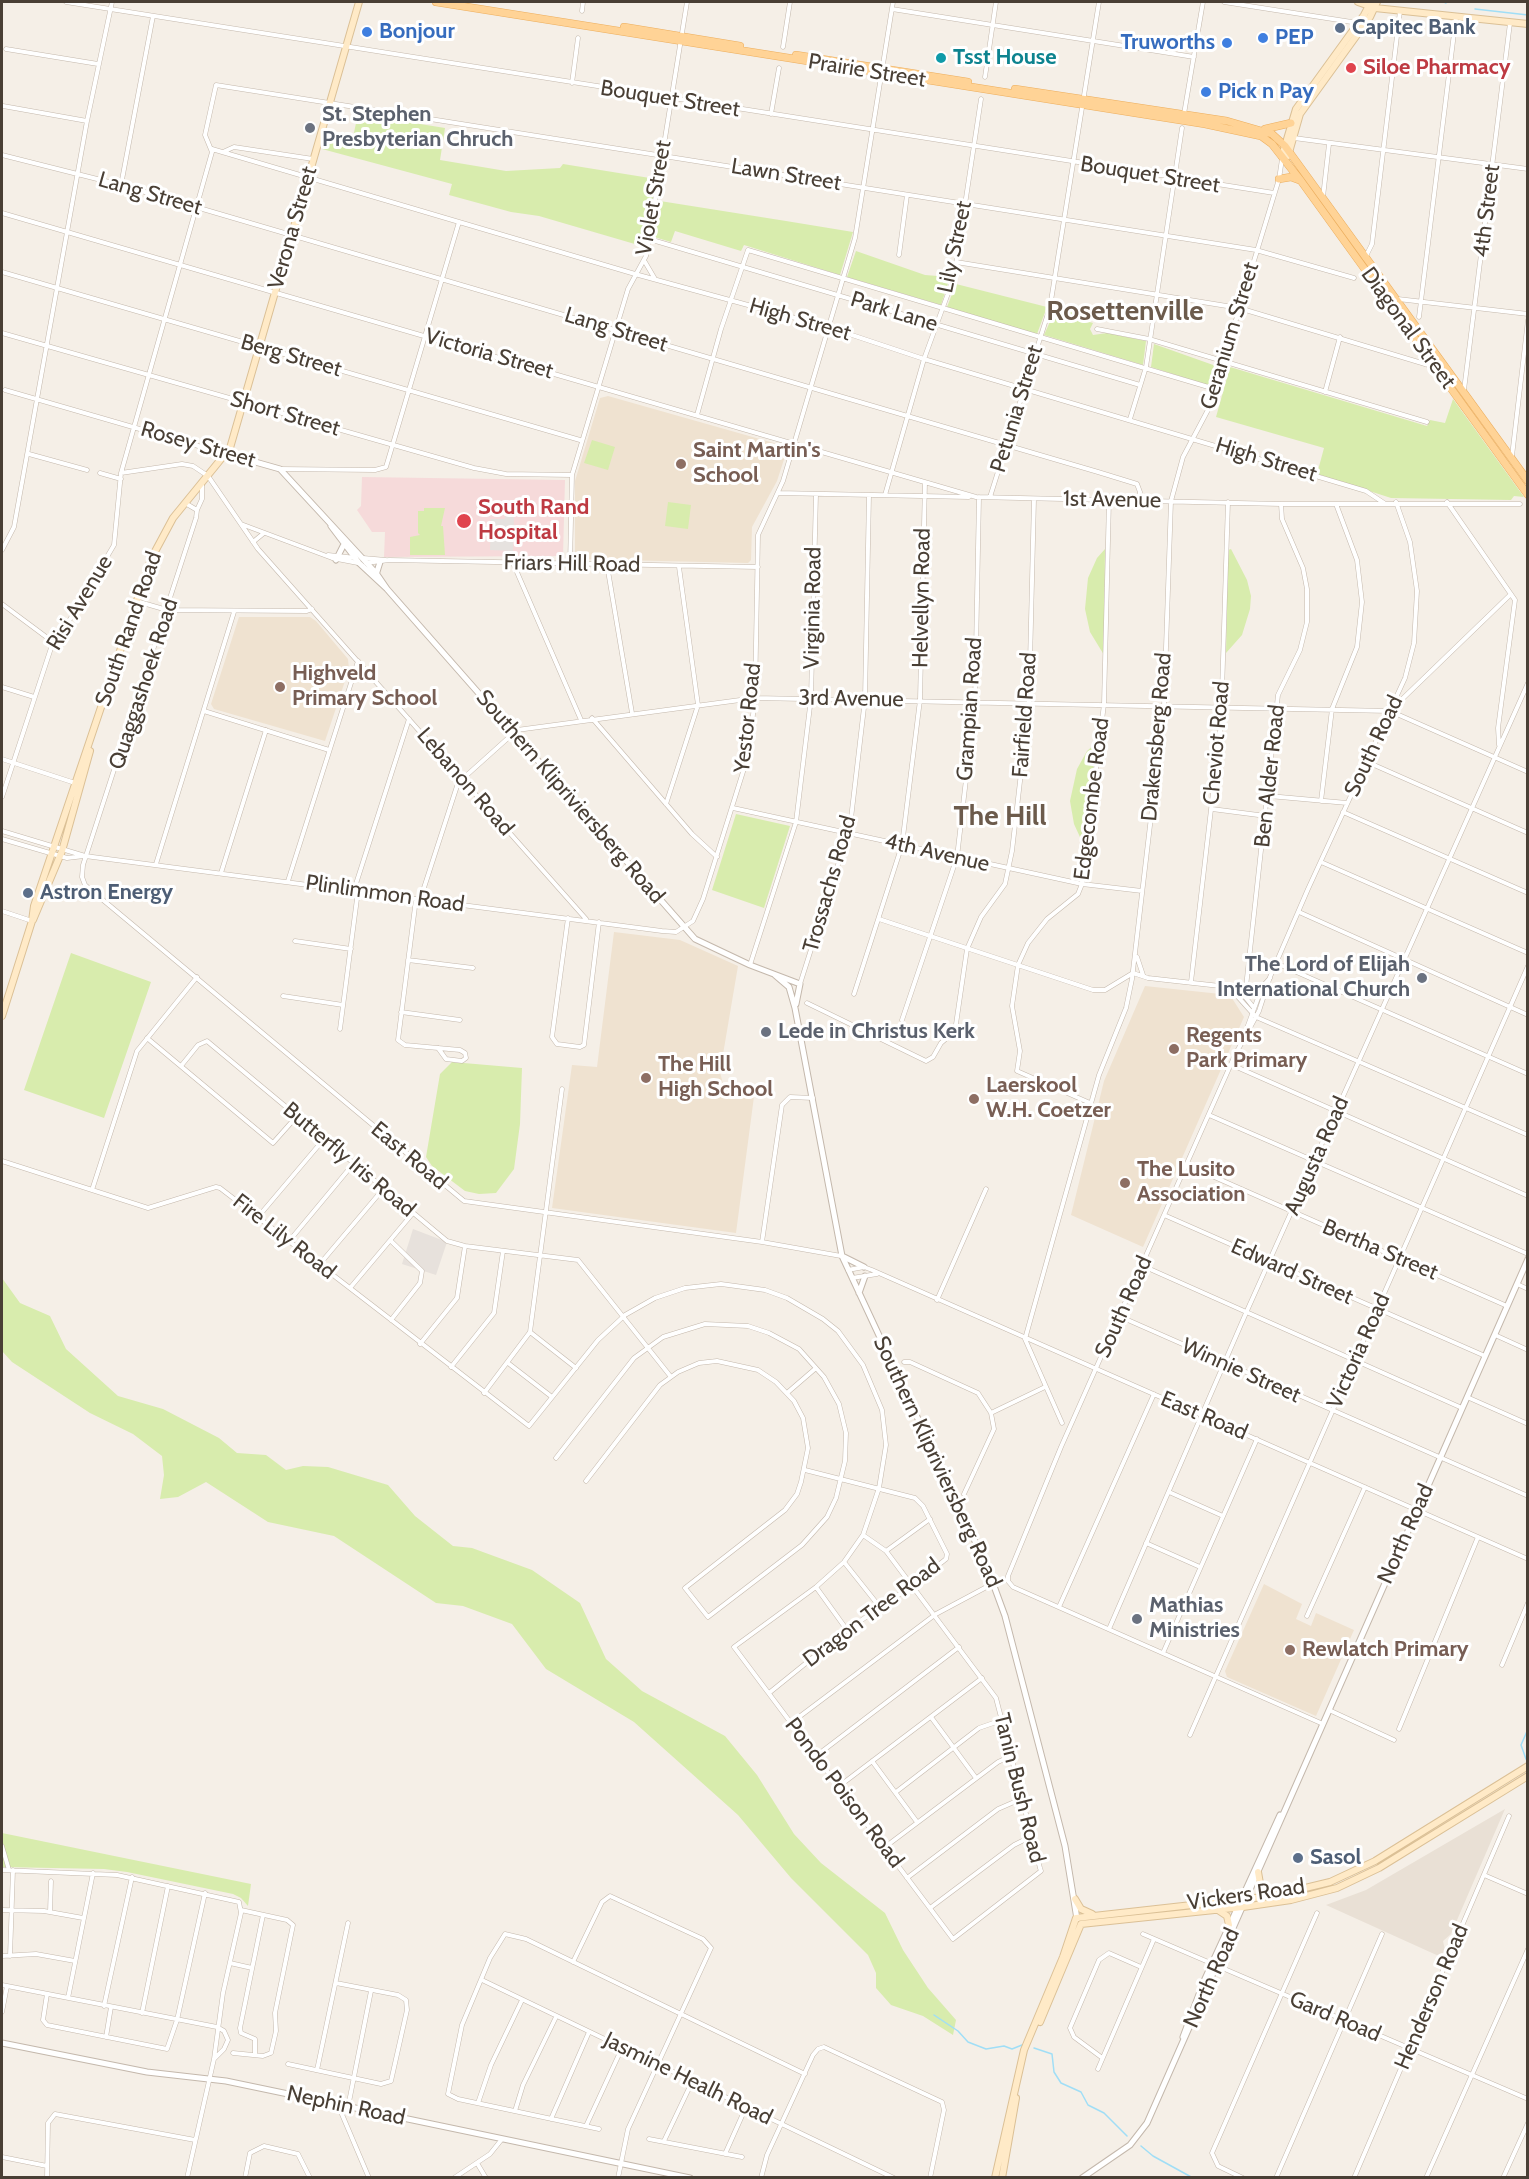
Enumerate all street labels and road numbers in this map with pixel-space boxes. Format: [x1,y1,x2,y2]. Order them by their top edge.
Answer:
street label: Prairie Street [806,49,928,93]
street label: Bouquet Street [598,75,742,123]
street label: Violet Street [631,138,677,258]
street label: Bouquet Street [1078,151,1222,199]
street label: Lawn Street [729,153,843,197]
street label: 4th Street [1468,163,1506,259]
street label: Verona Street [263,164,323,292]
street label: Lang Street [95,167,205,221]
street label: Lily Street [932,199,978,295]
street label: Geranium Street [1195,259,1265,413]
street label: Diagonal Street [1355,262,1461,394]
street label: Park Lane [847,286,941,338]
street label: High Street [746,293,854,347]
street label: Lang Street [561,302,671,358]
street label: Victoria Street [422,323,556,385]
street label: Berg Street [238,329,344,383]
street label: Petunia Street [985,342,1049,476]
street label: Short Street [227,386,343,442]
street label: Rosey Street [138,416,258,474]
street label: High Street [1212,432,1320,488]
street label: 1st Avenue [1063,486,1161,514]
street label: Helvellyn Road [908,528,936,668]
street label: Virginia Road [799,547,827,669]
street label: South Rand Road [90,548,168,710]
street label: Friars Hill Road [503,550,641,578]
street label: Risi Avenue [41,551,119,655]
street label: Quaggashoek Road [104,595,184,773]
street label: Grampian Road [952,636,988,782]
street label: Fairfield Road [1007,651,1043,779]
street label: Drakensberg Road [1136,652,1178,822]
street label: Yestor Road [729,662,767,774]
street label: Cheviot Road [1198,680,1236,806]
street label: Southern Klipriviersberg Road [470,685,670,909]
street label: 3rd Avenue [798,685,904,713]
street label: South Road [1339,691,1409,801]
street label: Ben Alder Road [1249,703,1291,849]
street label: Edgecombe Road [1069,716,1115,882]
street label: Lebanon Road [411,723,519,841]
street label: Trossachs Road [798,813,862,955]
street label: 4th Avenue [882,828,992,878]
street label: Plinlimmon Road [304,870,466,918]
street label: Augusta Road [1279,1093,1355,1219]
street label: Butterfly Iris Road [277,1097,421,1223]
street label: East Road [365,1116,453,1196]
street label: Fire Lily Road [227,1189,341,1285]
street label: Bertha Street [1318,1214,1442,1286]
street label: Edward Street [1227,1233,1357,1311]
street label: South Road [1090,1252,1158,1362]
street label: Victoria Road [1322,1289,1396,1413]
street label: Southern Klipriviersberg Road [867,1332,1007,1592]
street label: Winnie Street [1177,1333,1305,1409]
street label: East Road [1157,1386,1251,1446]
street label: North Road [1372,1480,1440,1588]
street label: Dragon Tree Road [798,1553,946,1673]
street label: Tanin Bush Road [988,1710,1050,1866]
street label: Pondo Poison Road [779,1713,909,1873]
street label: Vickers Road [1186,1874,1306,1916]
street label: Henderson Road [1389,1920,1475,2074]
street label: North Road [1178,1924,1246,2032]
street label: Gard Road [1285,1986,1385,2048]
street label: Jasmine Healh Road [599,2027,777,2131]
street label: Nephin Road [284,2081,408,2131]

